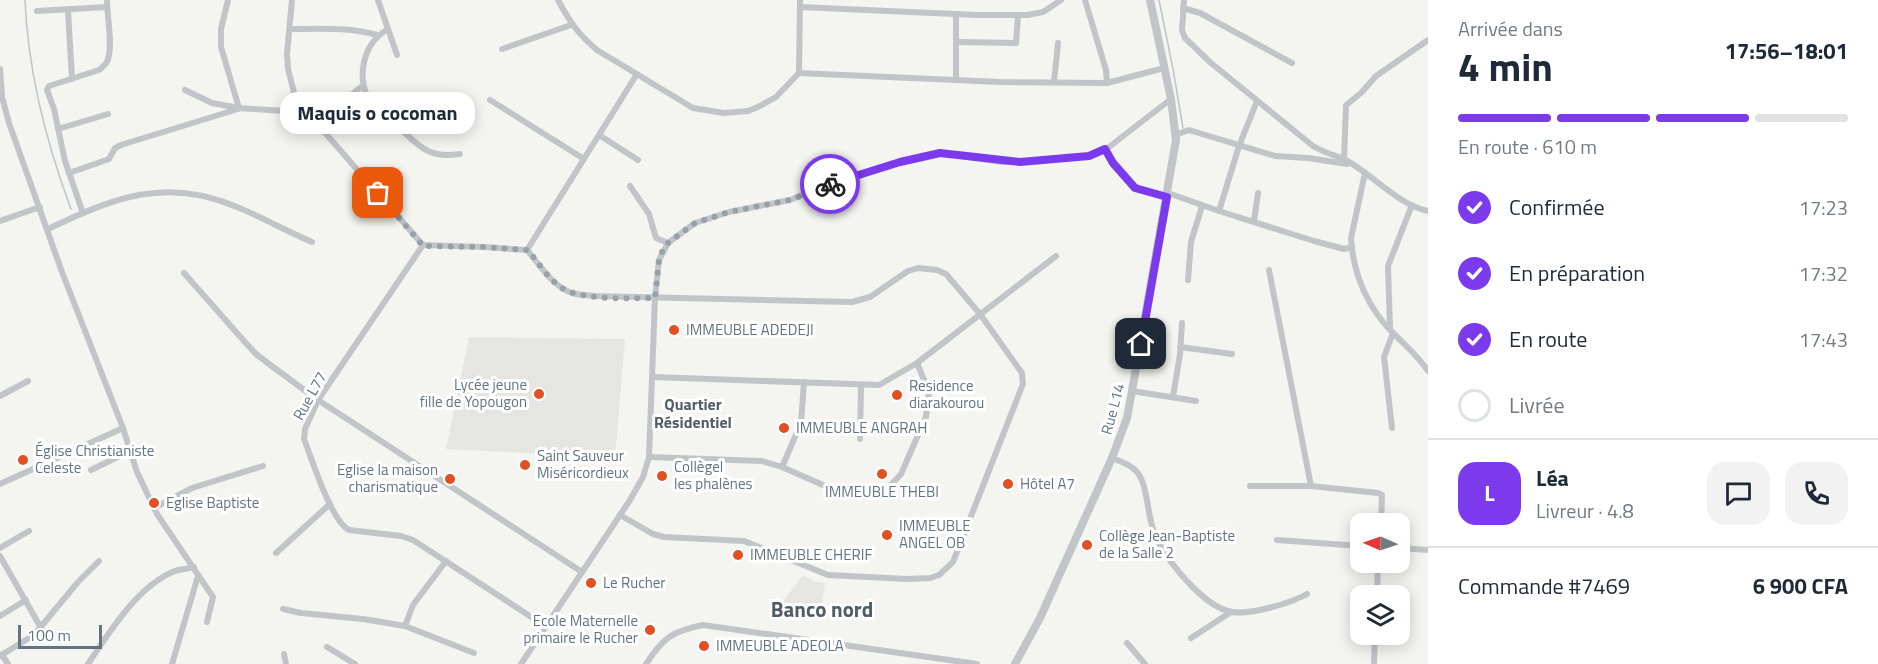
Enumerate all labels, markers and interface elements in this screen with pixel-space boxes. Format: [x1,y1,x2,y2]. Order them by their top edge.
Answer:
text: Arrivée dans [1458,13,1563,44]
text: 17:56–18:01 [1725,34,1848,68]
text: 4 min [1458,37,1553,96]
callout: Maquis o cocoman [280,91,476,133]
text: Maquis o cocoman [297,97,458,128]
text: En route · 610 m [1458,131,1597,162]
courier [800,154,860,214]
pin [352,167,403,218]
icon: bike [814,168,847,201]
icon: bag [361,176,394,209]
text: Confirmée [1509,190,1605,224]
icon: check [1458,191,1491,224]
text: 17:23 [1799,192,1848,223]
text: En préparation [1509,256,1645,290]
icon: check [1458,257,1491,290]
text: 17:32 [1799,258,1848,289]
place label: IMMEUBLE ADEDEJI [686,318,814,341]
pin [1115,318,1166,369]
text: En route [1509,322,1587,356]
marker: IMMEUBLE ADEDEJI [667,323,681,337]
icon: check [1458,323,1491,356]
text: 17:43 [1799,324,1848,355]
icon: home [1124,327,1157,360]
street label: Rue L77 [287,367,332,424]
place label: Lycée jeune fille de Yopougon [420,373,527,413]
place label: Residence diarakourou [909,374,984,414]
street label: Rue L14 [1095,381,1130,437]
marker: Lycée jeune fille de Yopougon [532,387,546,401]
marker: Residence diarakourou [890,388,904,402]
text: Livrée [1509,388,1565,422]
district label: Quartier Résidentiel [654,392,732,434]
place label: IMMEUBLE ANGRAH [796,416,927,439]
marker: IMMEUBLE ANGRAH [777,421,791,435]
place label: Église Christianiste Celeste [35,439,154,479]
place label: Saint Sauveur Miséricordieux [537,444,629,484]
marker: Église Christianiste Celeste [16,453,30,467]
place label: Collègel les phalènes [674,455,752,495]
place label: Eglise la maison charismatique [337,458,438,498]
marker: Saint Sauveur Miséricordieux [518,458,532,472]
text: Léa [1536,461,1569,495]
button: chat [1707,462,1770,525]
button: phone [1785,462,1848,525]
marker: IMMEUBLE THEBI [875,467,889,481]
marker: Collègel les phalènes [655,469,669,483]
marker: Eglise la maison charismatique [443,472,457,486]
place label: Hôtel A7 [1020,472,1075,495]
text: L [1484,476,1495,510]
marker: Hôtel A7 [1001,477,1015,491]
place label: IMMEUBLE THEBI [825,480,939,503]
place label: Eglise Baptiste [166,491,259,514]
text: Livreur · 4.8 [1536,495,1634,526]
marker: Eglise Baptiste [147,496,161,510]
north arrow [1350,513,1410,573]
map controls [1350,513,1410,645]
place label: IMMEUBLE ANGEL OB [899,514,971,554]
place label: Collège Jean-Baptiste de la Salle 2 [1099,524,1235,564]
marker: IMMEUBLE ANGEL OB [880,528,894,542]
marker: Collège Jean-Baptiste de la Salle 2 [1080,538,1094,552]
place label: IMMEUBLE CHERIF [750,543,872,566]
marker: IMMEUBLE CHERIF [731,548,745,562]
text: Commande #7469 [1458,569,1630,603]
text: 6 900 CFA [1753,569,1848,603]
place label: Le Rucher [603,571,666,594]
marker: Le Rucher [584,576,598,590]
button: layers [1350,585,1410,645]
district label: Banco nord [771,593,873,625]
place label: Ecole Maternelle primaire le Rucher [524,609,638,649]
scale bar [18,622,102,650]
text: 100 m [27,623,71,647]
marker: Ecole Maternelle primaire le Rucher [643,623,657,637]
place label: IMMEUBLE ADEOLA [716,634,844,657]
marker: IMMEUBLE ADEOLA [697,639,711,653]

